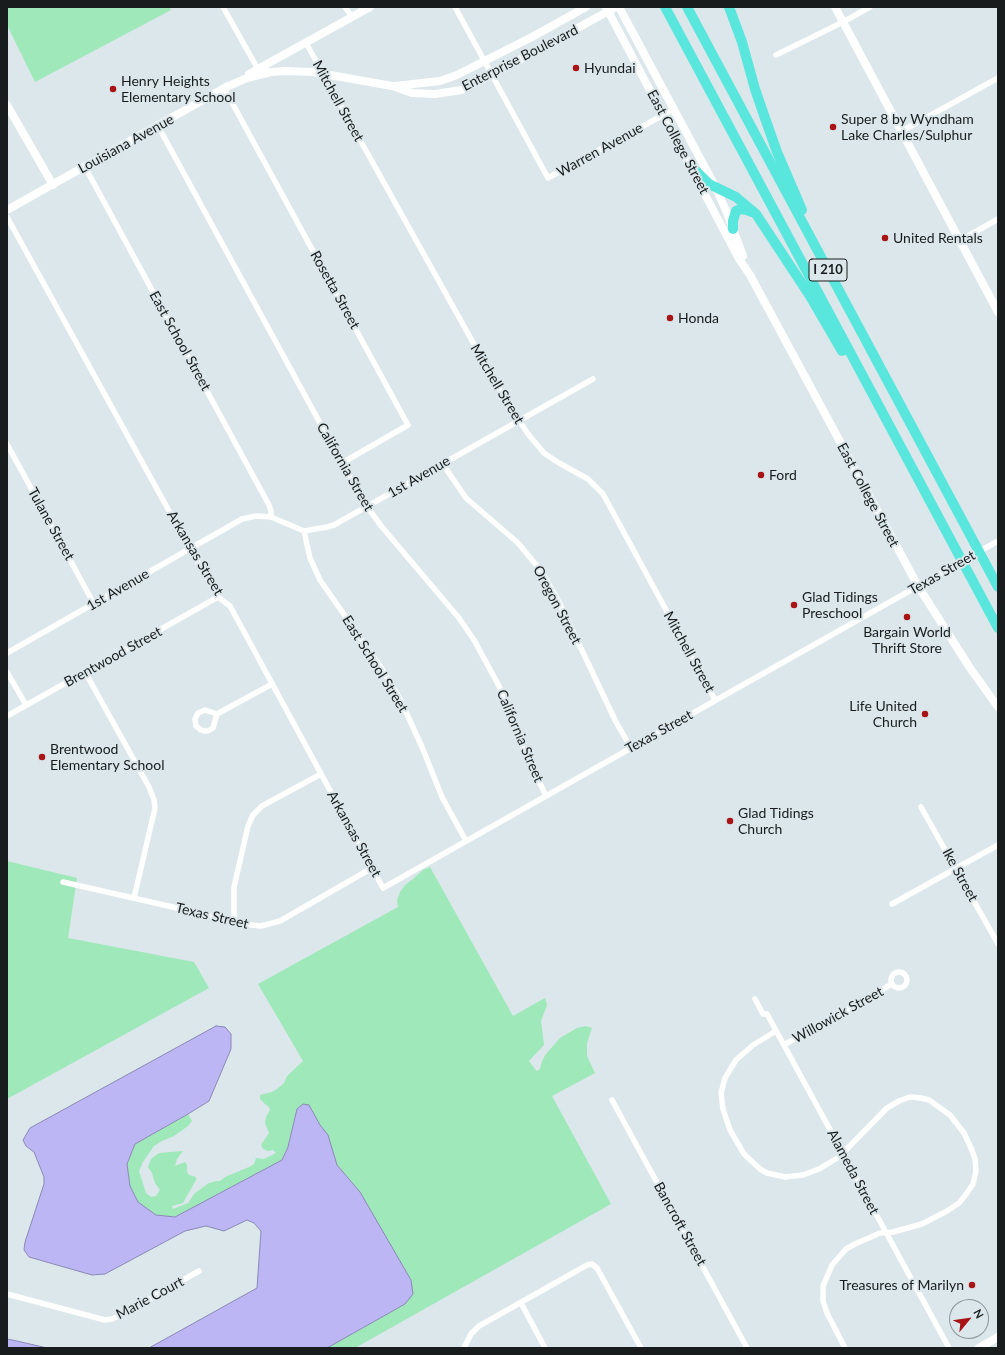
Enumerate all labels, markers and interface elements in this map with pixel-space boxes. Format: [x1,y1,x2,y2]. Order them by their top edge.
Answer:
street label: Enterprise Boulevard [459,21,581,95]
street label: Mitchell Street [309,57,367,145]
place label: Hyundai [584,60,636,76]
marker: Hyundai [571,63,581,73]
place label: Henry Heights Elementary School [121,73,235,106]
marker: Henry Heights Elementary School [108,84,118,94]
street label: East College Street [643,87,713,197]
street label: Louisiana Avenue [75,111,177,177]
place label: Super 8 by Wyndham Lake Charles/Sulphur [841,111,974,144]
street label: Warren Avenue [554,119,646,181]
marker: Super 8 by Wyndham Lake Charles/Sulphur [828,122,838,132]
place label: United Rentals [893,230,983,246]
marker: United Rentals [880,233,890,243]
street label: Rosetta Street [307,248,363,332]
road number: I 210 [809,259,847,281]
street label: East School Street [146,288,214,394]
place label: Honda [678,310,719,326]
marker: Honda [665,313,675,323]
street label: Mitchell Street [467,341,527,427]
street label: California Street [313,420,377,514]
street label: East College Street [833,440,903,550]
street label: 1st Avenue [385,452,453,502]
place label: Ford [769,467,797,483]
marker: Ford [756,470,766,480]
street label: Tulane Street [24,485,78,563]
street label: Arkansas Street [163,508,227,598]
street label: Texas Street [906,547,978,599]
street label: Oregon Street [529,563,585,647]
street label: 1st Avenue [84,565,152,615]
place label: Glad Tidings Preschool [802,589,878,622]
marker: Glad Tidings Preschool [789,600,799,610]
street label: Mitchell Street [660,608,718,696]
street label: East School Street [338,612,412,716]
marker: Bargain World Thrift Store [902,612,912,622]
street label: Brentwood Street [61,623,165,691]
place label: Bargain World Thrift Store [863,624,951,656]
street label: California Street [493,687,547,785]
place label: Life United Church [849,698,917,730]
street label: Texas Street [622,707,696,757]
marker: Life United Church [920,709,930,719]
place label: Brentwood Elementary School [50,741,164,774]
marker: Brentwood Elementary School [37,752,47,762]
street label: Arkansas Street [323,788,385,880]
place label: Glad Tidings Church [738,805,814,838]
marker: Glad Tidings Church [725,816,735,826]
street label: Ike Street [939,845,981,905]
street label: Texas Street [174,899,250,933]
street label: Willowick Street [790,983,886,1047]
street label: Alameda Street [824,1127,882,1217]
street label: Bancroft Street [650,1179,710,1269]
street label: Marie Court [113,1273,187,1323]
place label: Treasures of Marilyn [840,1277,964,1293]
marker: Treasures of Marilyn [967,1280,977,1290]
north arrow [949,1299,989,1339]
text: N [971,1307,987,1320]

